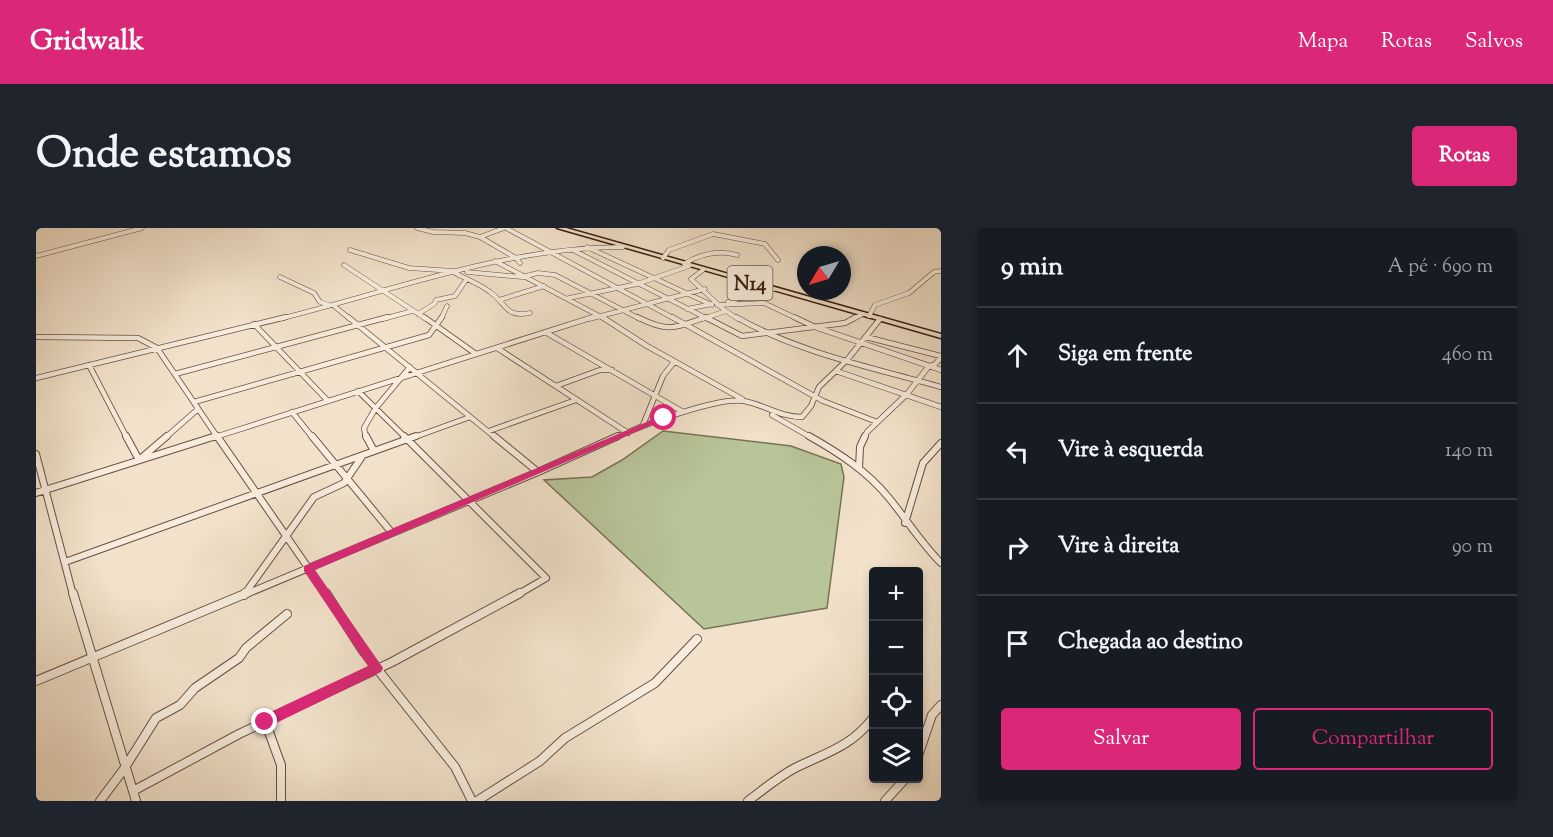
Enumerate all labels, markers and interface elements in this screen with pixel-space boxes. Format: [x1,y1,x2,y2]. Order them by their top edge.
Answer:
text: Gridwalk [30,22,144,62]
text: Mapa [1298,27,1348,57]
text: Rotas [1381,27,1432,57]
text: Salvos [1465,27,1523,57]
text: Onde estamos [36,126,292,186]
button: Rotas [1412,126,1517,186]
north arrow [797,246,851,300]
text: 9 min [1001,249,1063,286]
text: A pé · 690 m [1387,253,1493,282]
road number: N14 [728,266,772,300]
icon: ahead [1001,339,1034,372]
text: Siga em frente [1058,339,1193,371]
text: 460 m [1442,341,1493,370]
route start [650,404,676,430]
icon: left [1001,435,1034,468]
text: Vire à esquerda [1058,435,1203,467]
text: 140 m [1445,437,1493,466]
icon: right [1001,531,1034,564]
text: Vire à direita [1058,531,1180,563]
text: 90 m [1452,533,1493,562]
map controls [869,567,923,783]
button: + [869,567,923,621]
button: − [869,621,923,675]
icon: arrive [1001,627,1034,660]
text: Chegada ao destino [1058,627,1243,659]
button: locate [869,675,923,729]
route end [251,708,277,734]
button: Salvar [1001,708,1241,770]
button: Compartilhar [1253,708,1493,770]
button: layers [869,729,923,783]

